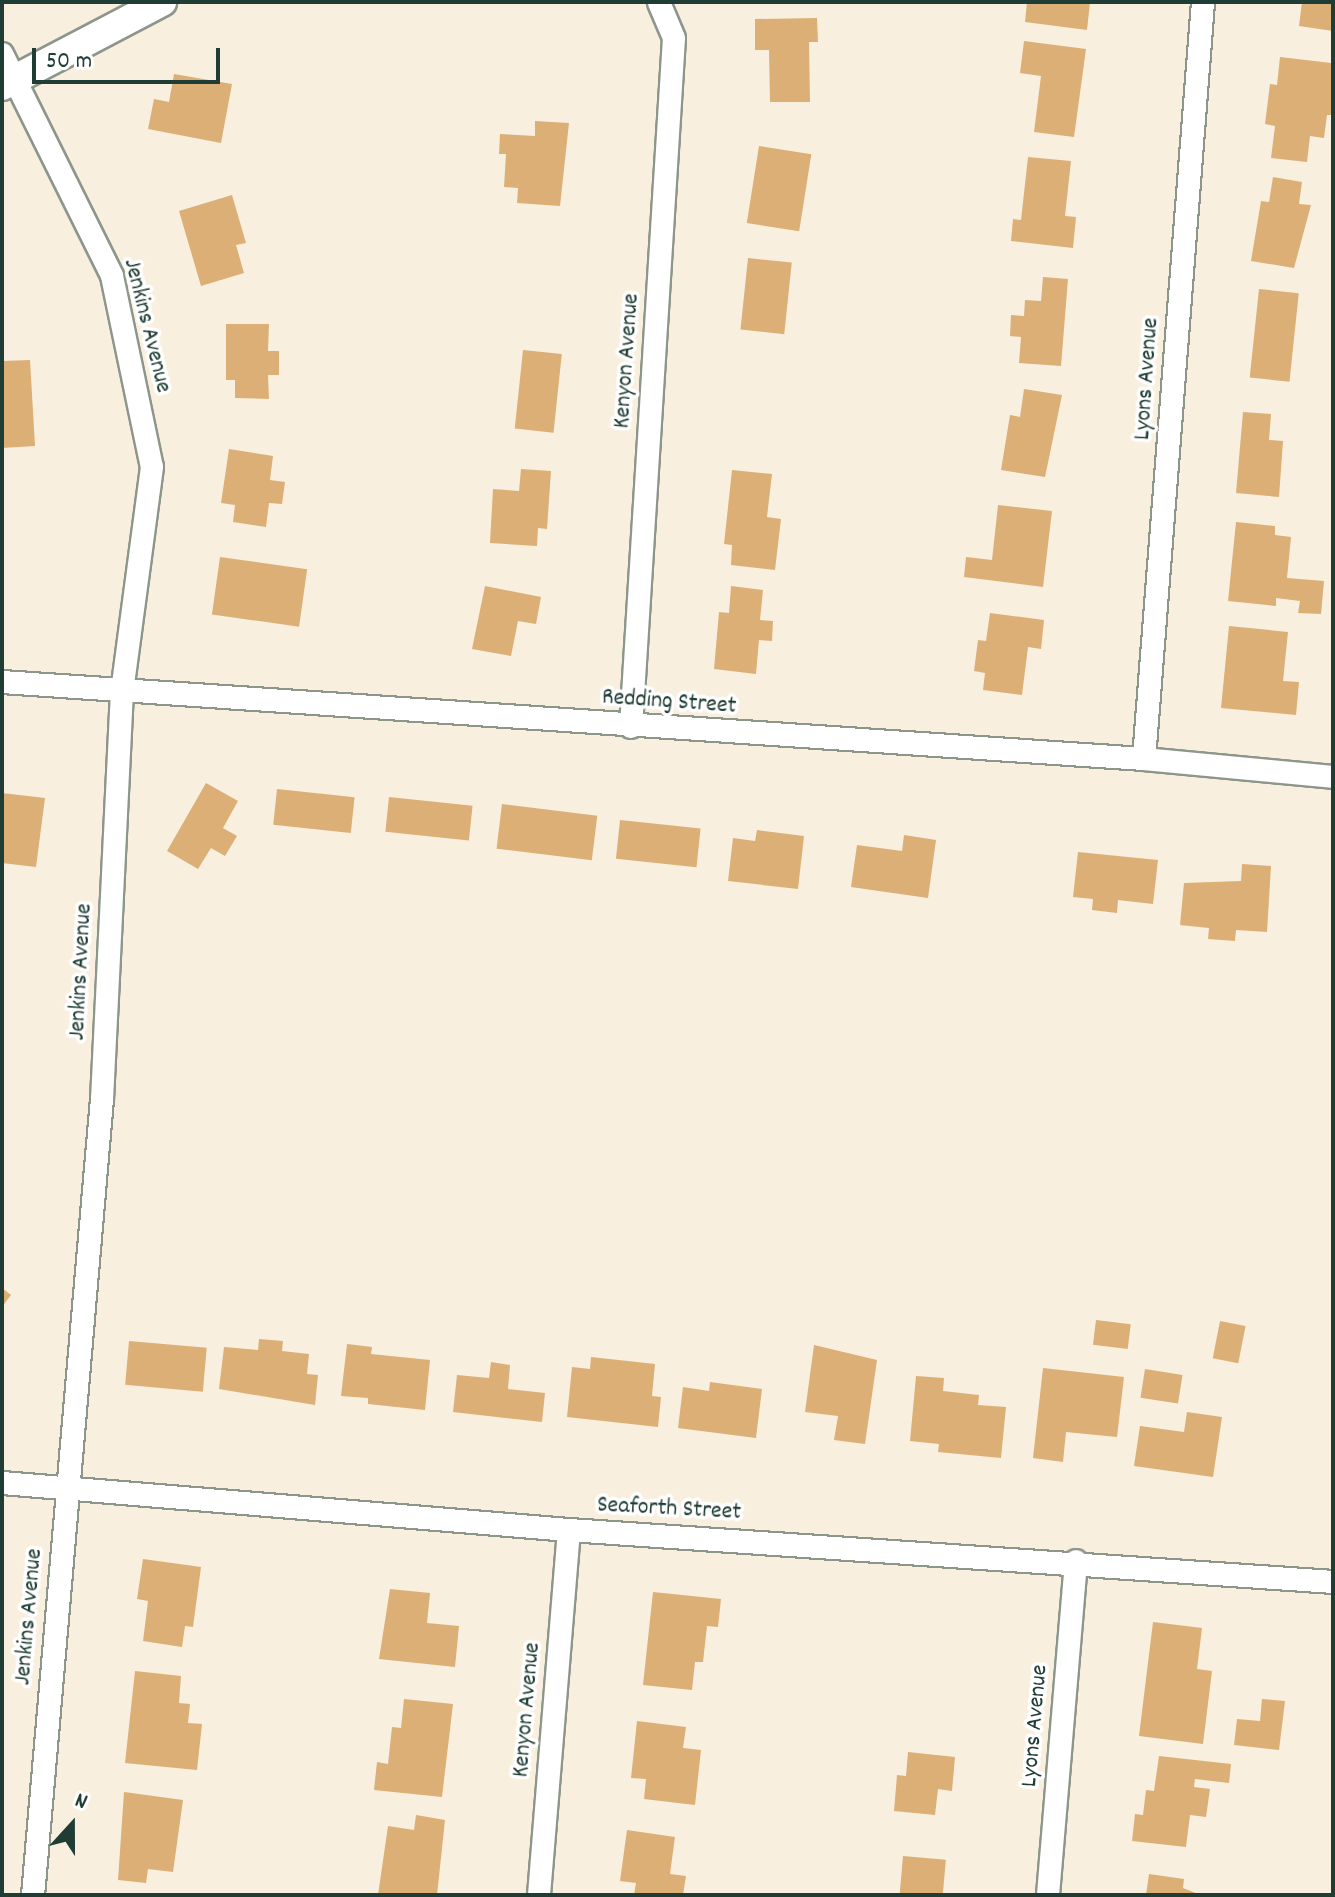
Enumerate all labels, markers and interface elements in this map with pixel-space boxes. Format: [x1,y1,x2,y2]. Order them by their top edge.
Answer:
scale bar [36,32,224,82]
text: 50 m [46,45,92,79]
street label: Jenkins Avenue [115,256,177,396]
street label: Kenyon Avenue [609,292,647,430]
street label: Lyons Avenue [1129,317,1167,441]
street label: Redding Street [601,684,737,722]
street label: Jenkins Avenue [64,903,100,1041]
street label: Seaforth Street [596,1492,742,1528]
street label: Jenkins Avenue [10,1548,50,1686]
street label: Kenyon Avenue [508,1641,548,1779]
street label: Lyons Avenue [1016,1664,1056,1788]
north arrow [32,1785,112,1865]
text: N [70,1786,91,1819]

